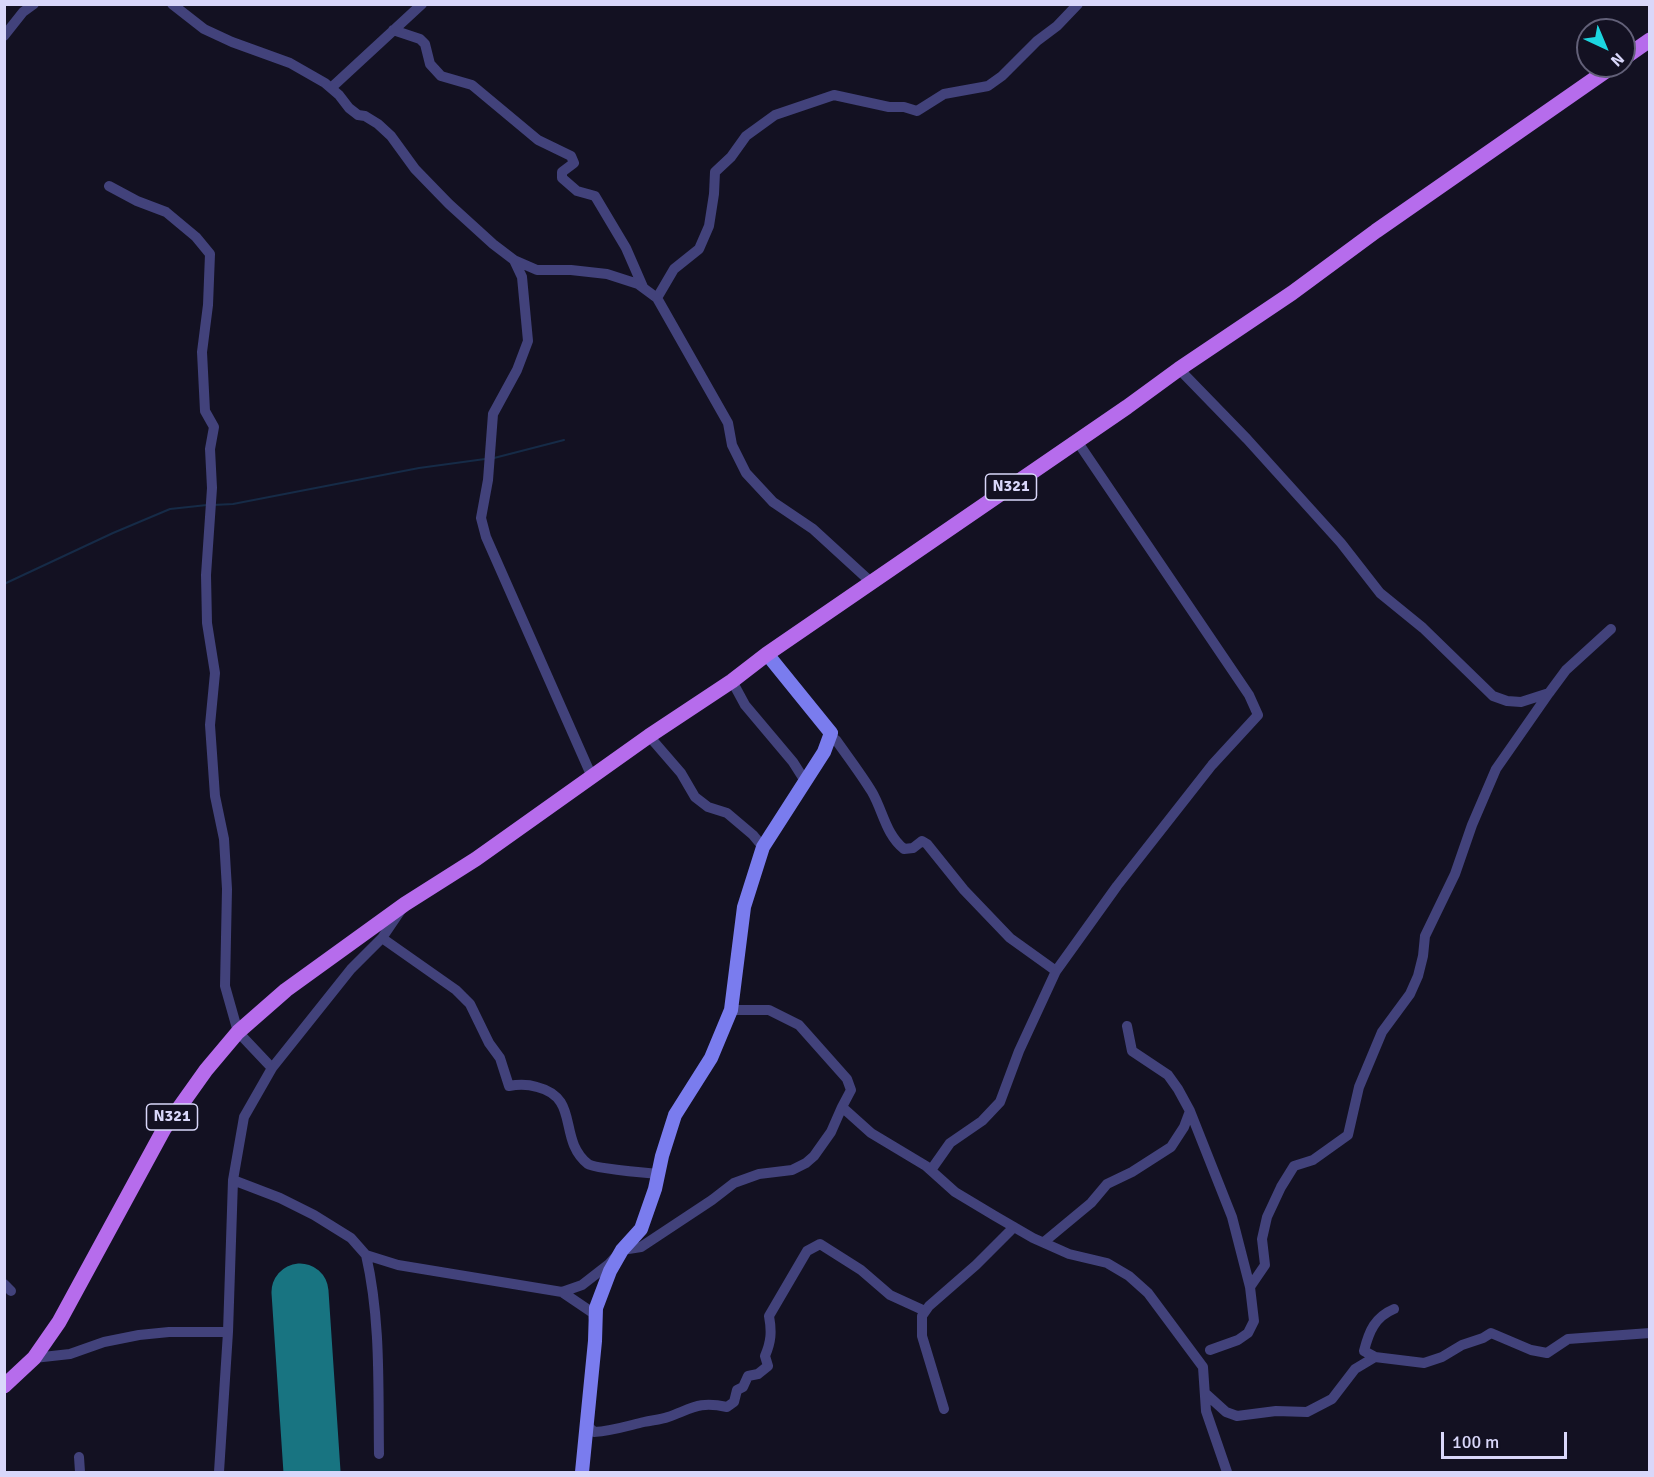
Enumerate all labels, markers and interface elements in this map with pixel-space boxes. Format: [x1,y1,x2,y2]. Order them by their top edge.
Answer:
north arrow [1576,18,1636,78]
text: N [1606,48,1628,71]
road number: N321 [986,474,1036,500]
road number: N321 [146,1104,198,1130]
scale bar [1444,1420,1570,1458]
text: 100 m [1452,1431,1499,1453]

